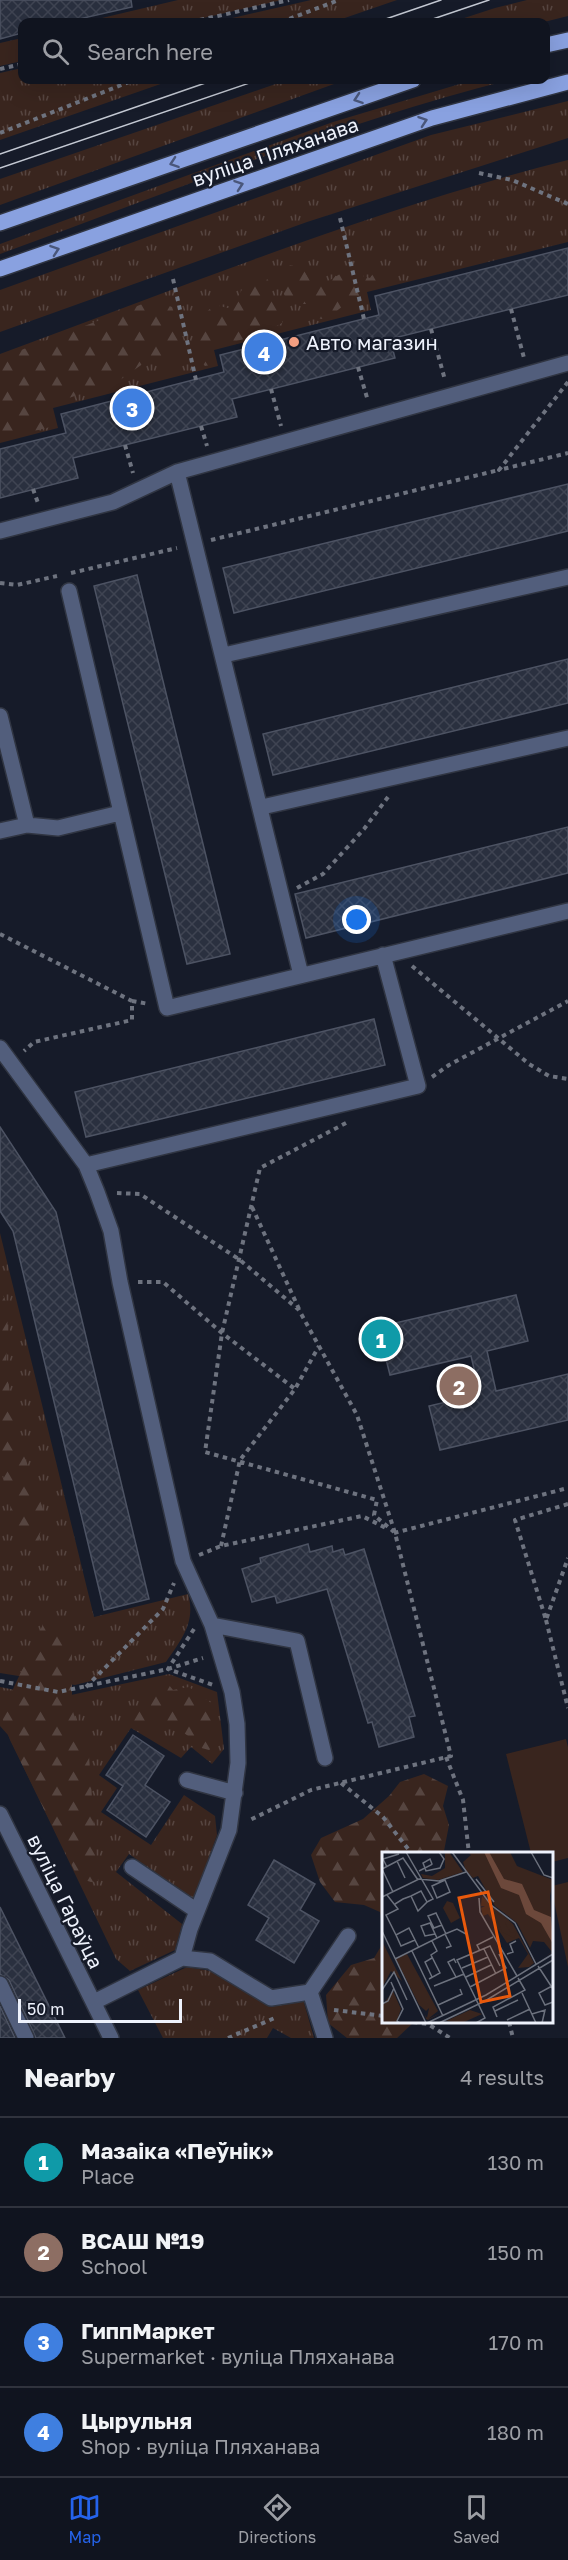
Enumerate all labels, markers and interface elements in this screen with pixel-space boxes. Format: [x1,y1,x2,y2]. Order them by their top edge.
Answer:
search box [18,18,550,84]
icon: search [39,35,72,68]
text: Search here [87,38,213,65]
one-way arrow [353,91,364,104]
street label: вуліца Пляханава [189,111,361,191]
one-way arrow [417,116,428,128]
one-way arrow [169,155,179,168]
one-way arrow [233,180,244,193]
one-way arrow [49,245,60,258]
pin: 4 [244,330,284,374]
place label: Авто магазин [306,330,438,354]
marker: Авто магазин [287,335,301,349]
pin: 3 [112,386,152,430]
your location [342,905,371,934]
pin: 1 [362,1316,400,1362]
pin: 2 [440,1364,478,1408]
street label: вуліца Гараўца [23,1830,109,1972]
inset map [382,1852,553,2023]
scale bar [18,1996,182,2024]
text: 50 m [27,1999,64,2019]
text: Nearby [24,2062,115,2093]
text: 4 results [460,2065,544,2089]
text: Мазаіка «Пеўнік» [81,2137,273,2164]
text: 1 [38,2150,49,2174]
text: 130 m [488,2150,544,2174]
text: Place [81,2164,134,2188]
text: ВСАШ №19 [81,2227,204,2254]
text: 2 [37,2240,50,2264]
text: 150 m [488,2240,544,2264]
text: School [81,2254,147,2278]
text: ГиппМаркет [81,2317,215,2344]
text: 3 [37,2330,50,2354]
text: 170 m [489,2330,544,2354]
text: Supermarket · вуліца Пляханава [81,2344,395,2368]
text: Цырульня [81,2407,192,2434]
text: 4 [37,2420,50,2444]
text: 180 m [487,2420,544,2444]
text: Shop · вуліца Пляханава [81,2434,320,2458]
tab: Map [68,2491,101,2547]
tab: Directions [238,2491,316,2547]
tab: Saved [453,2491,500,2547]

